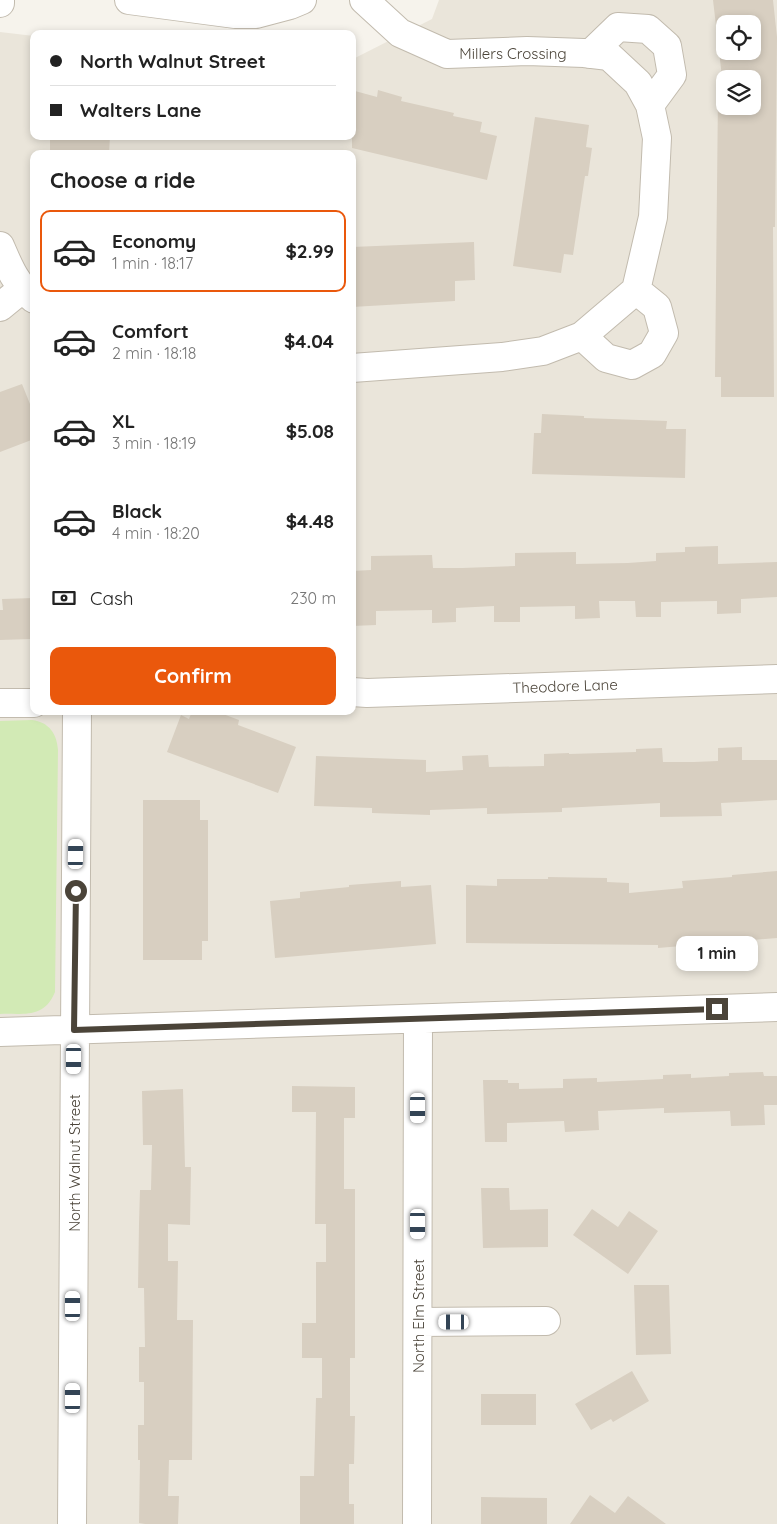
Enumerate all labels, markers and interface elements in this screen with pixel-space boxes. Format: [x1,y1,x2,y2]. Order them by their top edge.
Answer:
map controls [716,15,761,115]
button: locate [716,15,761,60]
street label: Millers Crossing [459,44,567,63]
text: North Walnut Street [80,49,266,73]
button: layers [716,70,761,115]
text: Walters Lane [80,98,202,122]
text: Choose a ride [50,166,195,194]
icon: car [52,229,97,274]
text: Economy [112,229,196,253]
text: $2.99 [286,239,334,263]
text: 1 min · 18:17 [112,253,193,273]
icon: car [52,319,97,364]
text: Comfort [112,319,189,343]
text: $4.04 [284,329,334,353]
text: 2 min · 18:18 [112,343,196,363]
icon: car [52,409,97,454]
text: XL [112,409,135,433]
text: $5.08 [286,419,334,443]
text: 3 min · 18:19 [112,433,196,453]
icon: car [52,499,97,544]
text: Black [112,499,162,523]
text: $4.48 [286,509,334,533]
text: 4 min · 18:20 [112,523,200,543]
icon: cash [50,584,78,612]
text: Cash [90,586,134,610]
text: 230 m [290,588,336,608]
button: Confirm [50,647,336,705]
street label: Theodore Lane [512,675,618,697]
car [68,839,83,869]
route start [65,880,87,902]
callout: 1 min [676,936,758,972]
text: 1 min [698,943,736,963]
route end [706,998,728,1020]
car [66,1044,81,1074]
car [410,1093,425,1123]
street label: North Walnut Street [65,1094,84,1232]
car [410,1209,425,1239]
street label: North Elm Street [409,1259,428,1373]
car [65,1291,80,1321]
car [439,1315,469,1330]
car [65,1383,80,1413]

